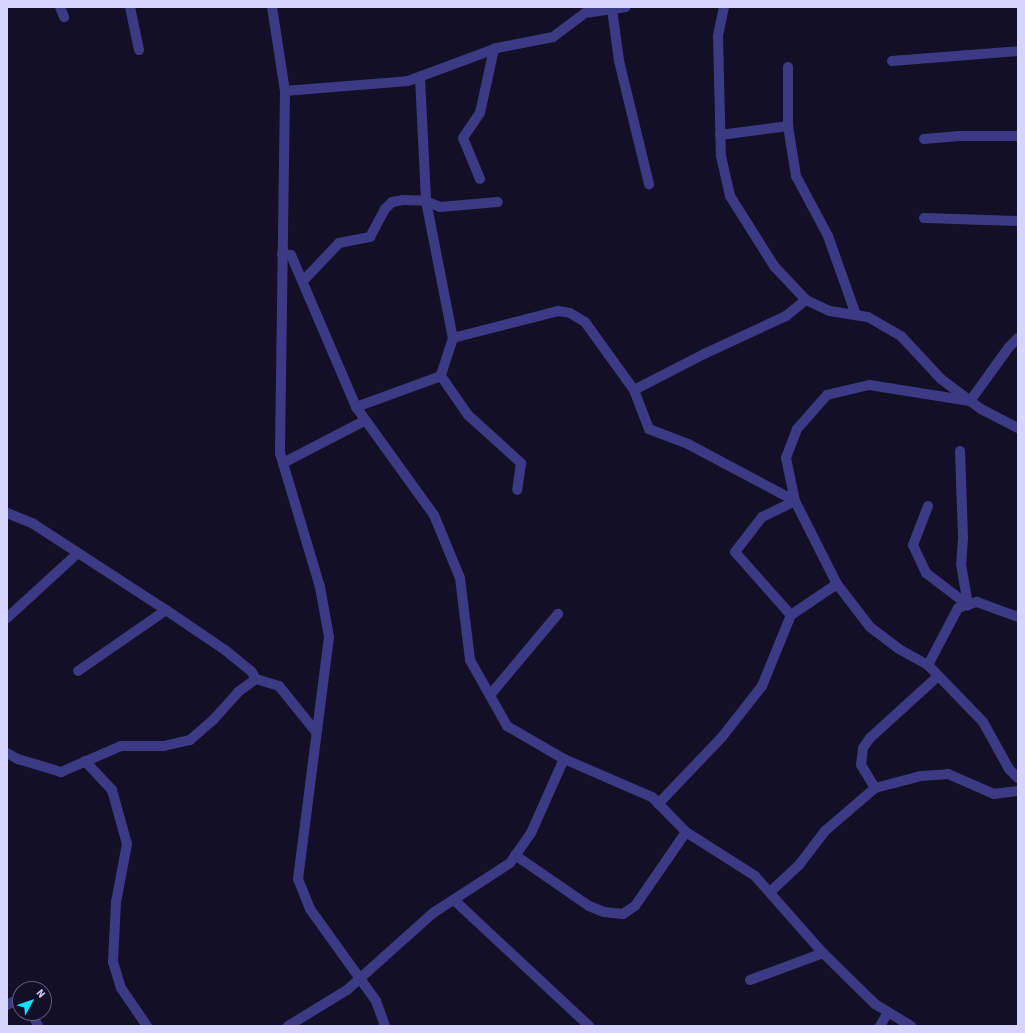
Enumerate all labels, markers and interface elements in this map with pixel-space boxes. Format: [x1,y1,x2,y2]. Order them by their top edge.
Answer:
north arrow [12,981,52,1021]
text: N [33,986,49,1001]

